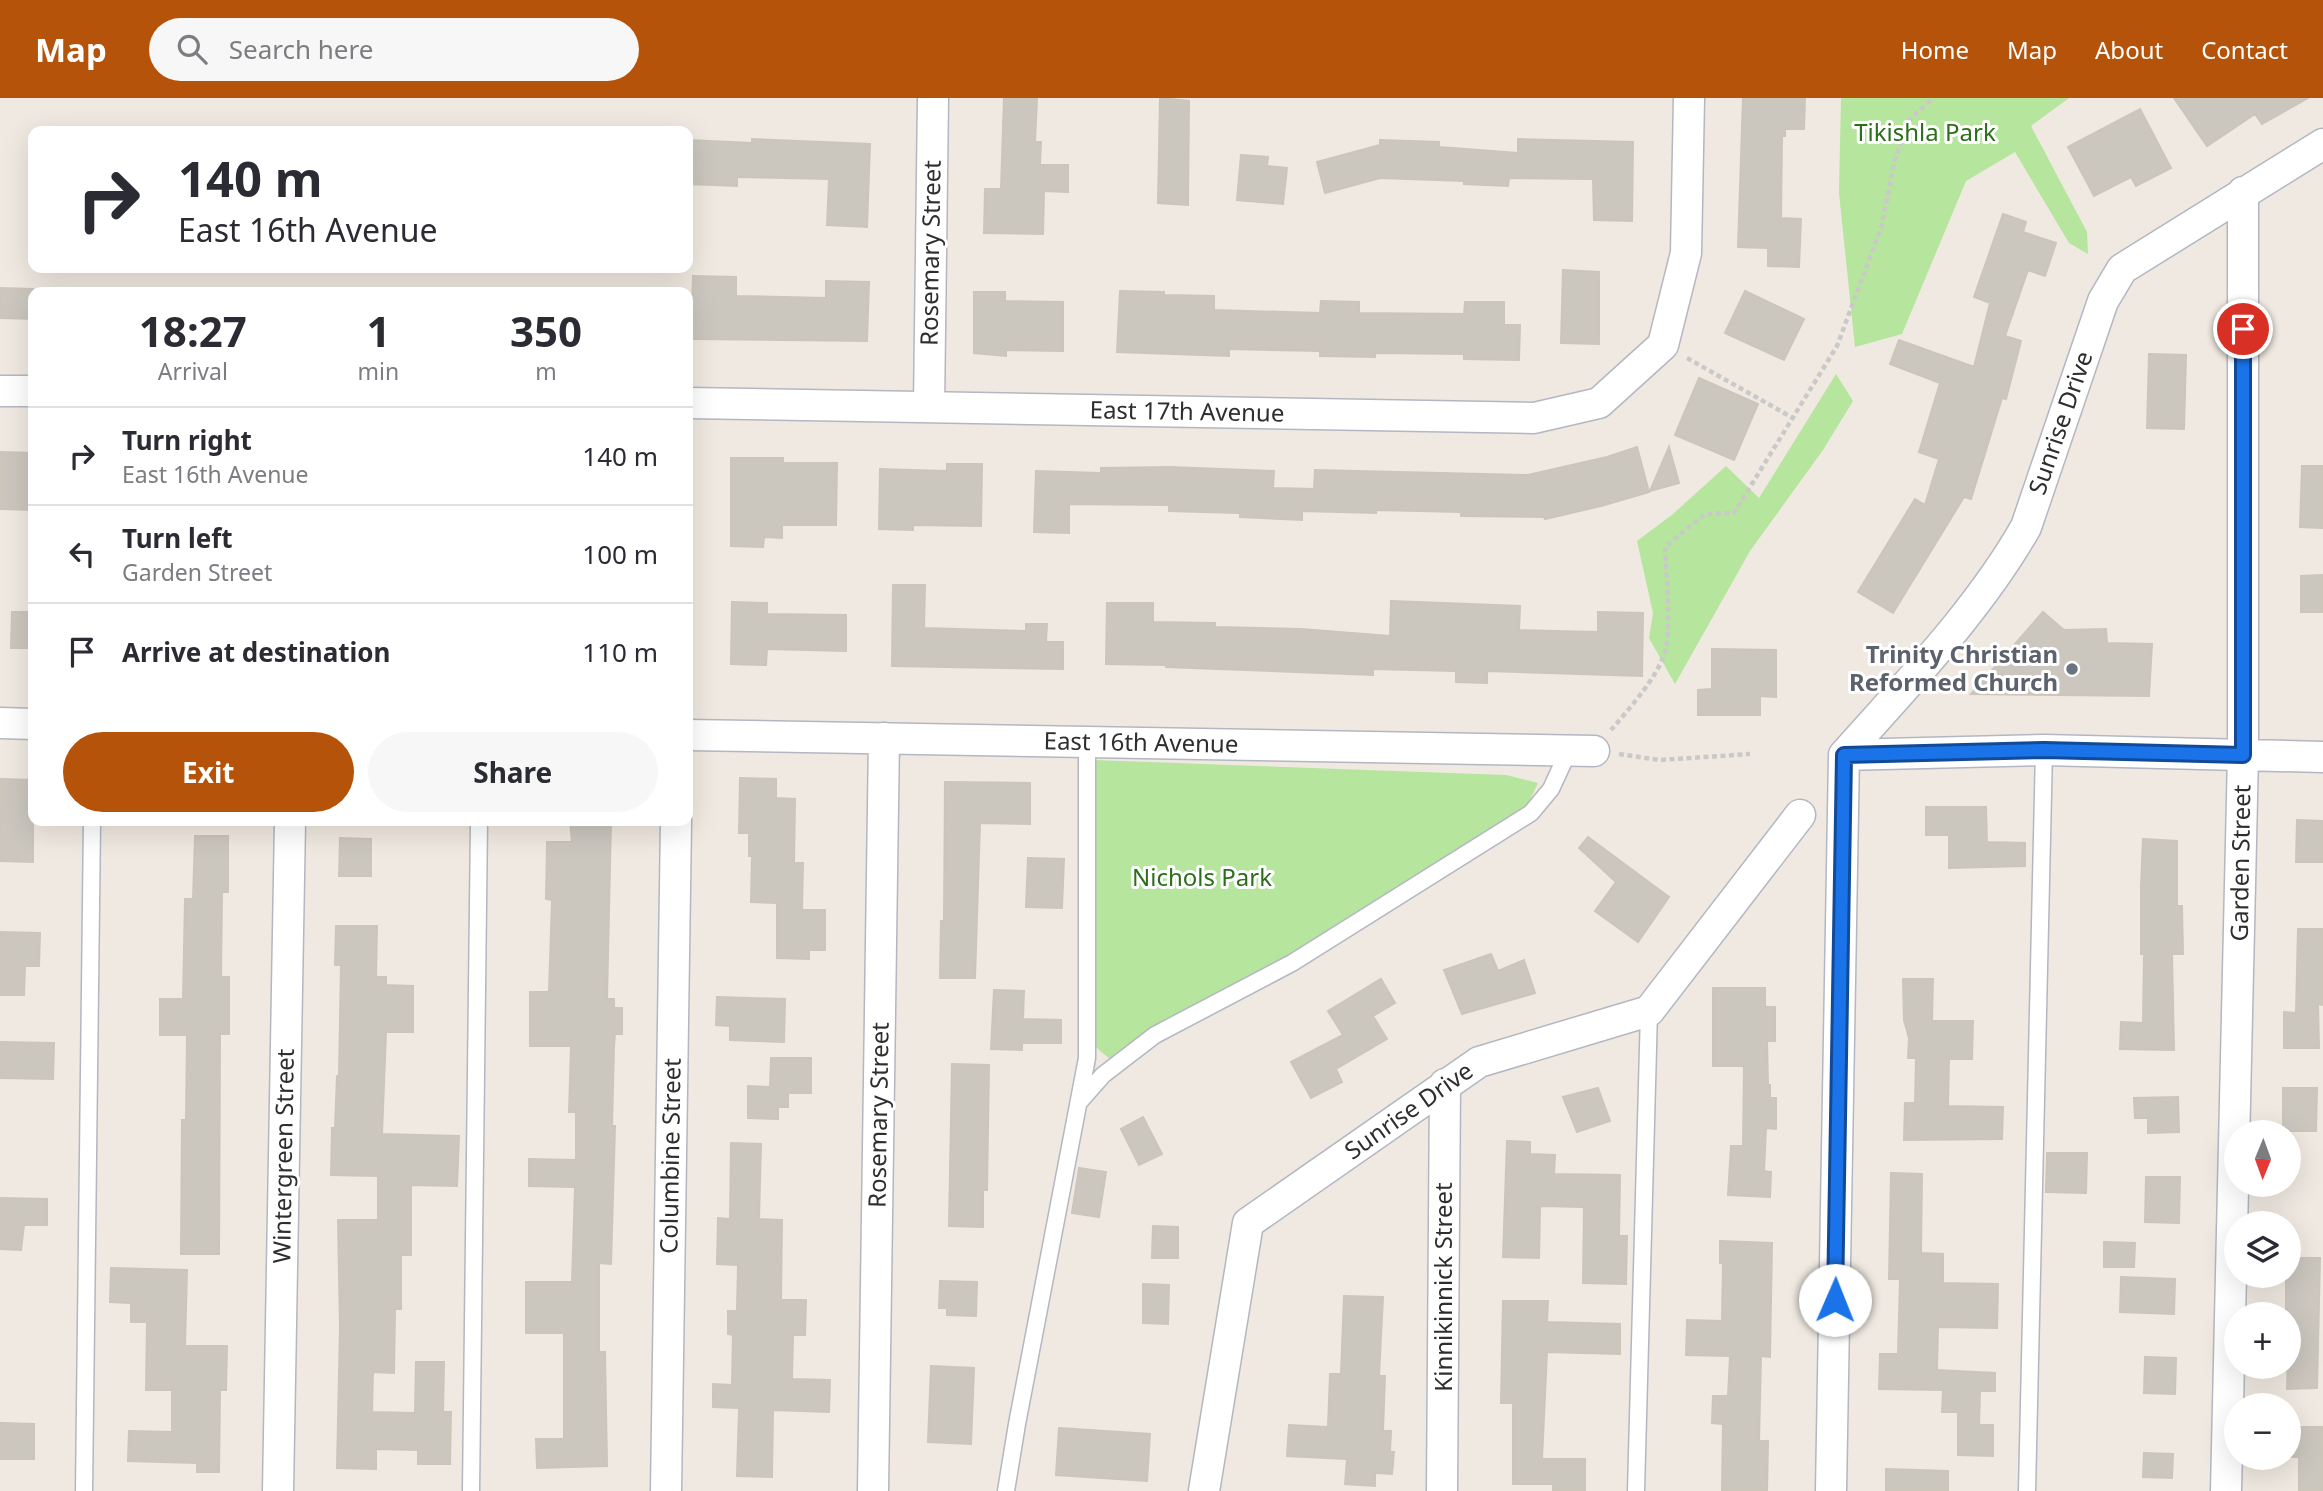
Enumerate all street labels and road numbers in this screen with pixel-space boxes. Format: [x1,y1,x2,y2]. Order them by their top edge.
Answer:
street label: Rosemary Street [911,159,948,346]
street label: Sunrise Drive [2020,346,2100,499]
street label: East 17th Avenue [1089,392,1285,429]
street label: East 16th Avenue [1043,723,1239,760]
street label: Garden Street [2222,784,2257,942]
street label: Rosemary Street [859,1021,896,1208]
street label: Wintergreen Street [264,1048,301,1264]
street label: Sunrise Drive [1337,1053,1479,1166]
street label: Columbine Street [651,1058,688,1254]
street label: Kinnikinnick Street [1426,1182,1459,1392]

